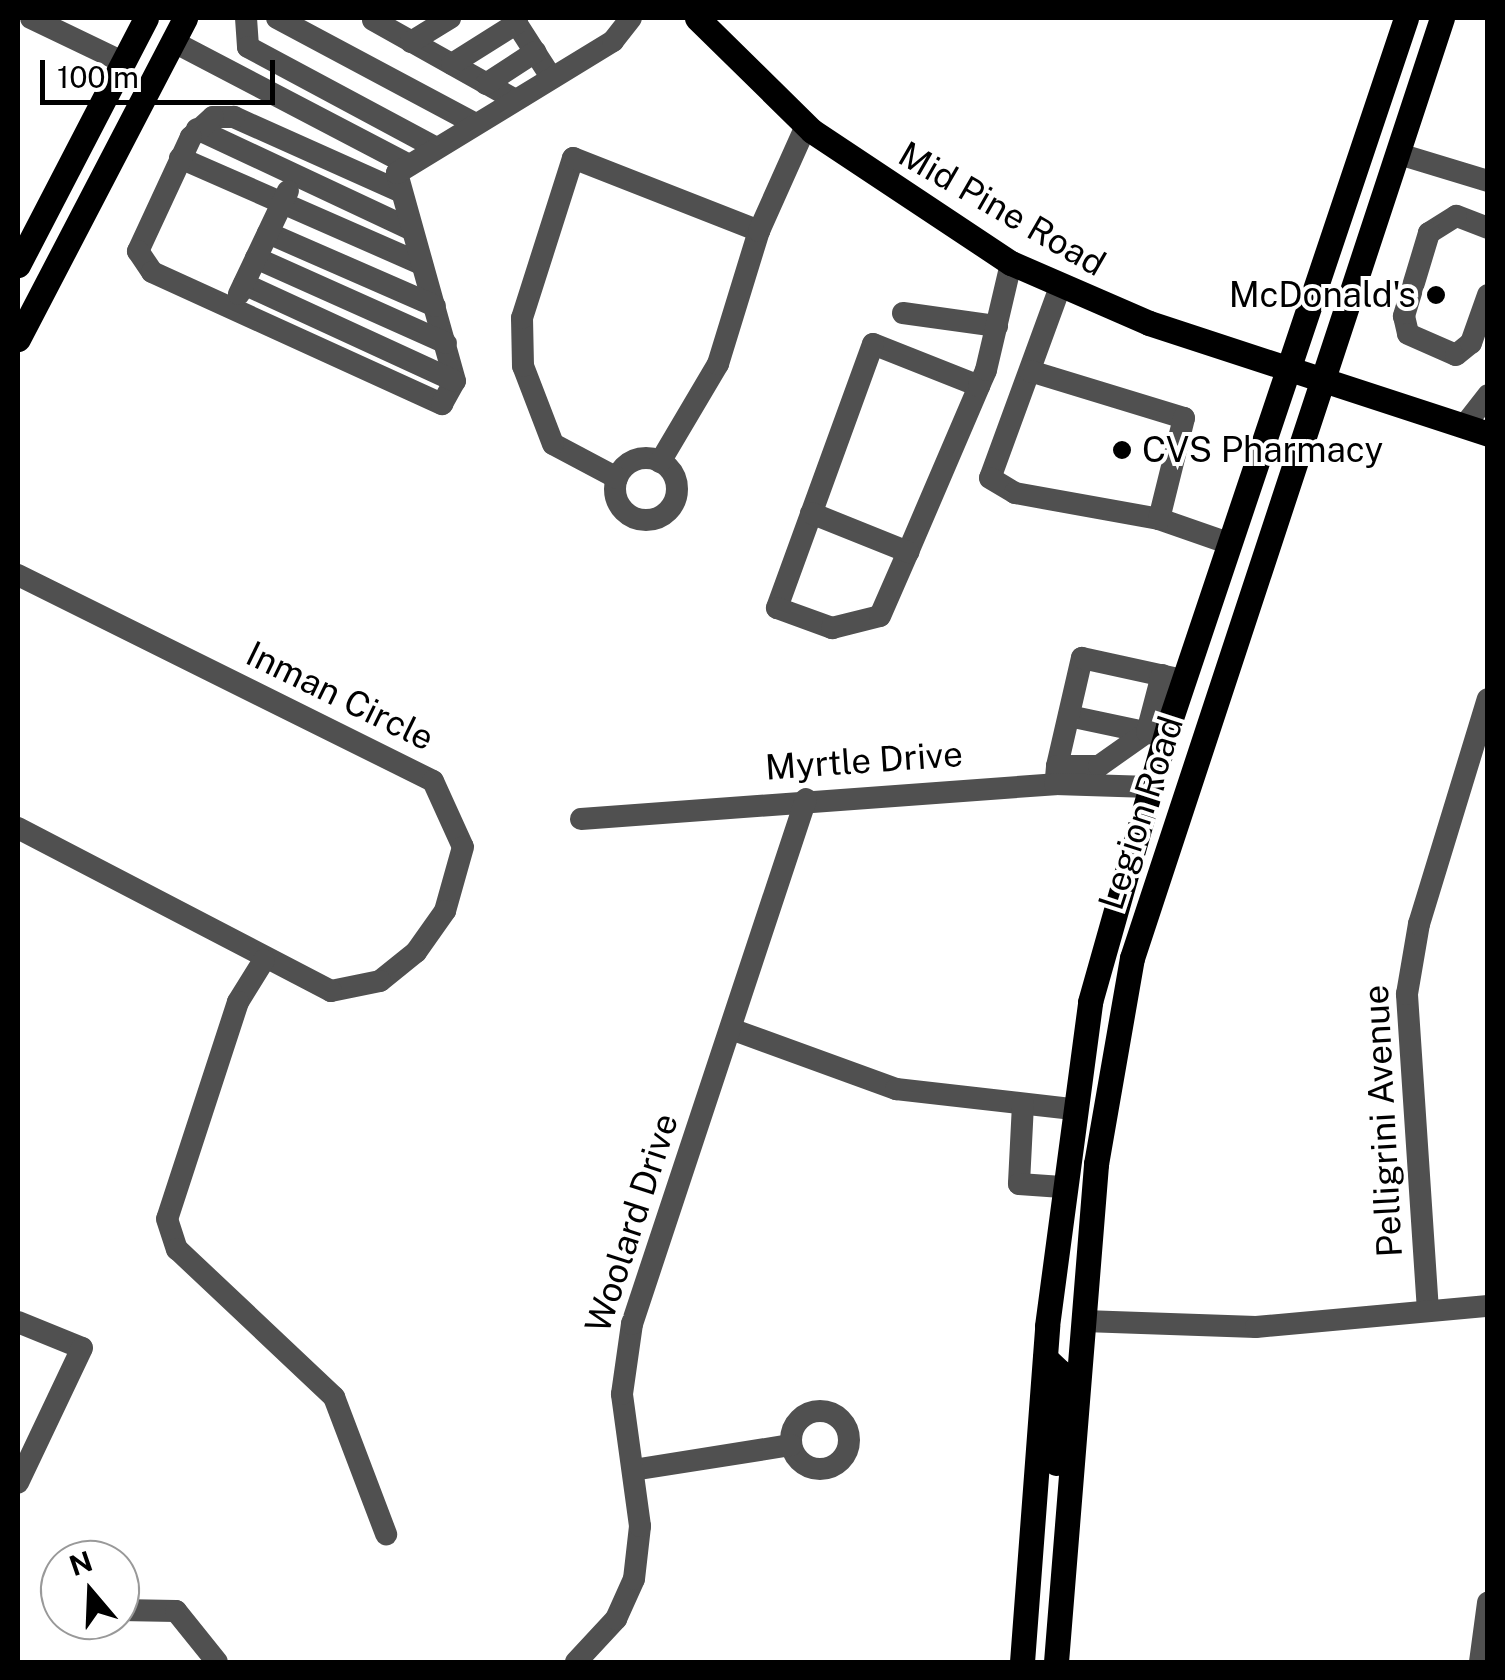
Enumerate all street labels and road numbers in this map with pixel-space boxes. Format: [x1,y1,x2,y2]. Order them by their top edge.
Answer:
street label: Mid Pine Road [891,133,1113,285]
street label: Inman Circle [240,633,440,759]
street label: Legion Road [1090,711,1192,915]
street label: Myrtle Drive [764,733,964,789]
street label: Pelligrini Avenue [1355,984,1411,1258]
street label: Woolard Drive [577,1108,687,1338]

